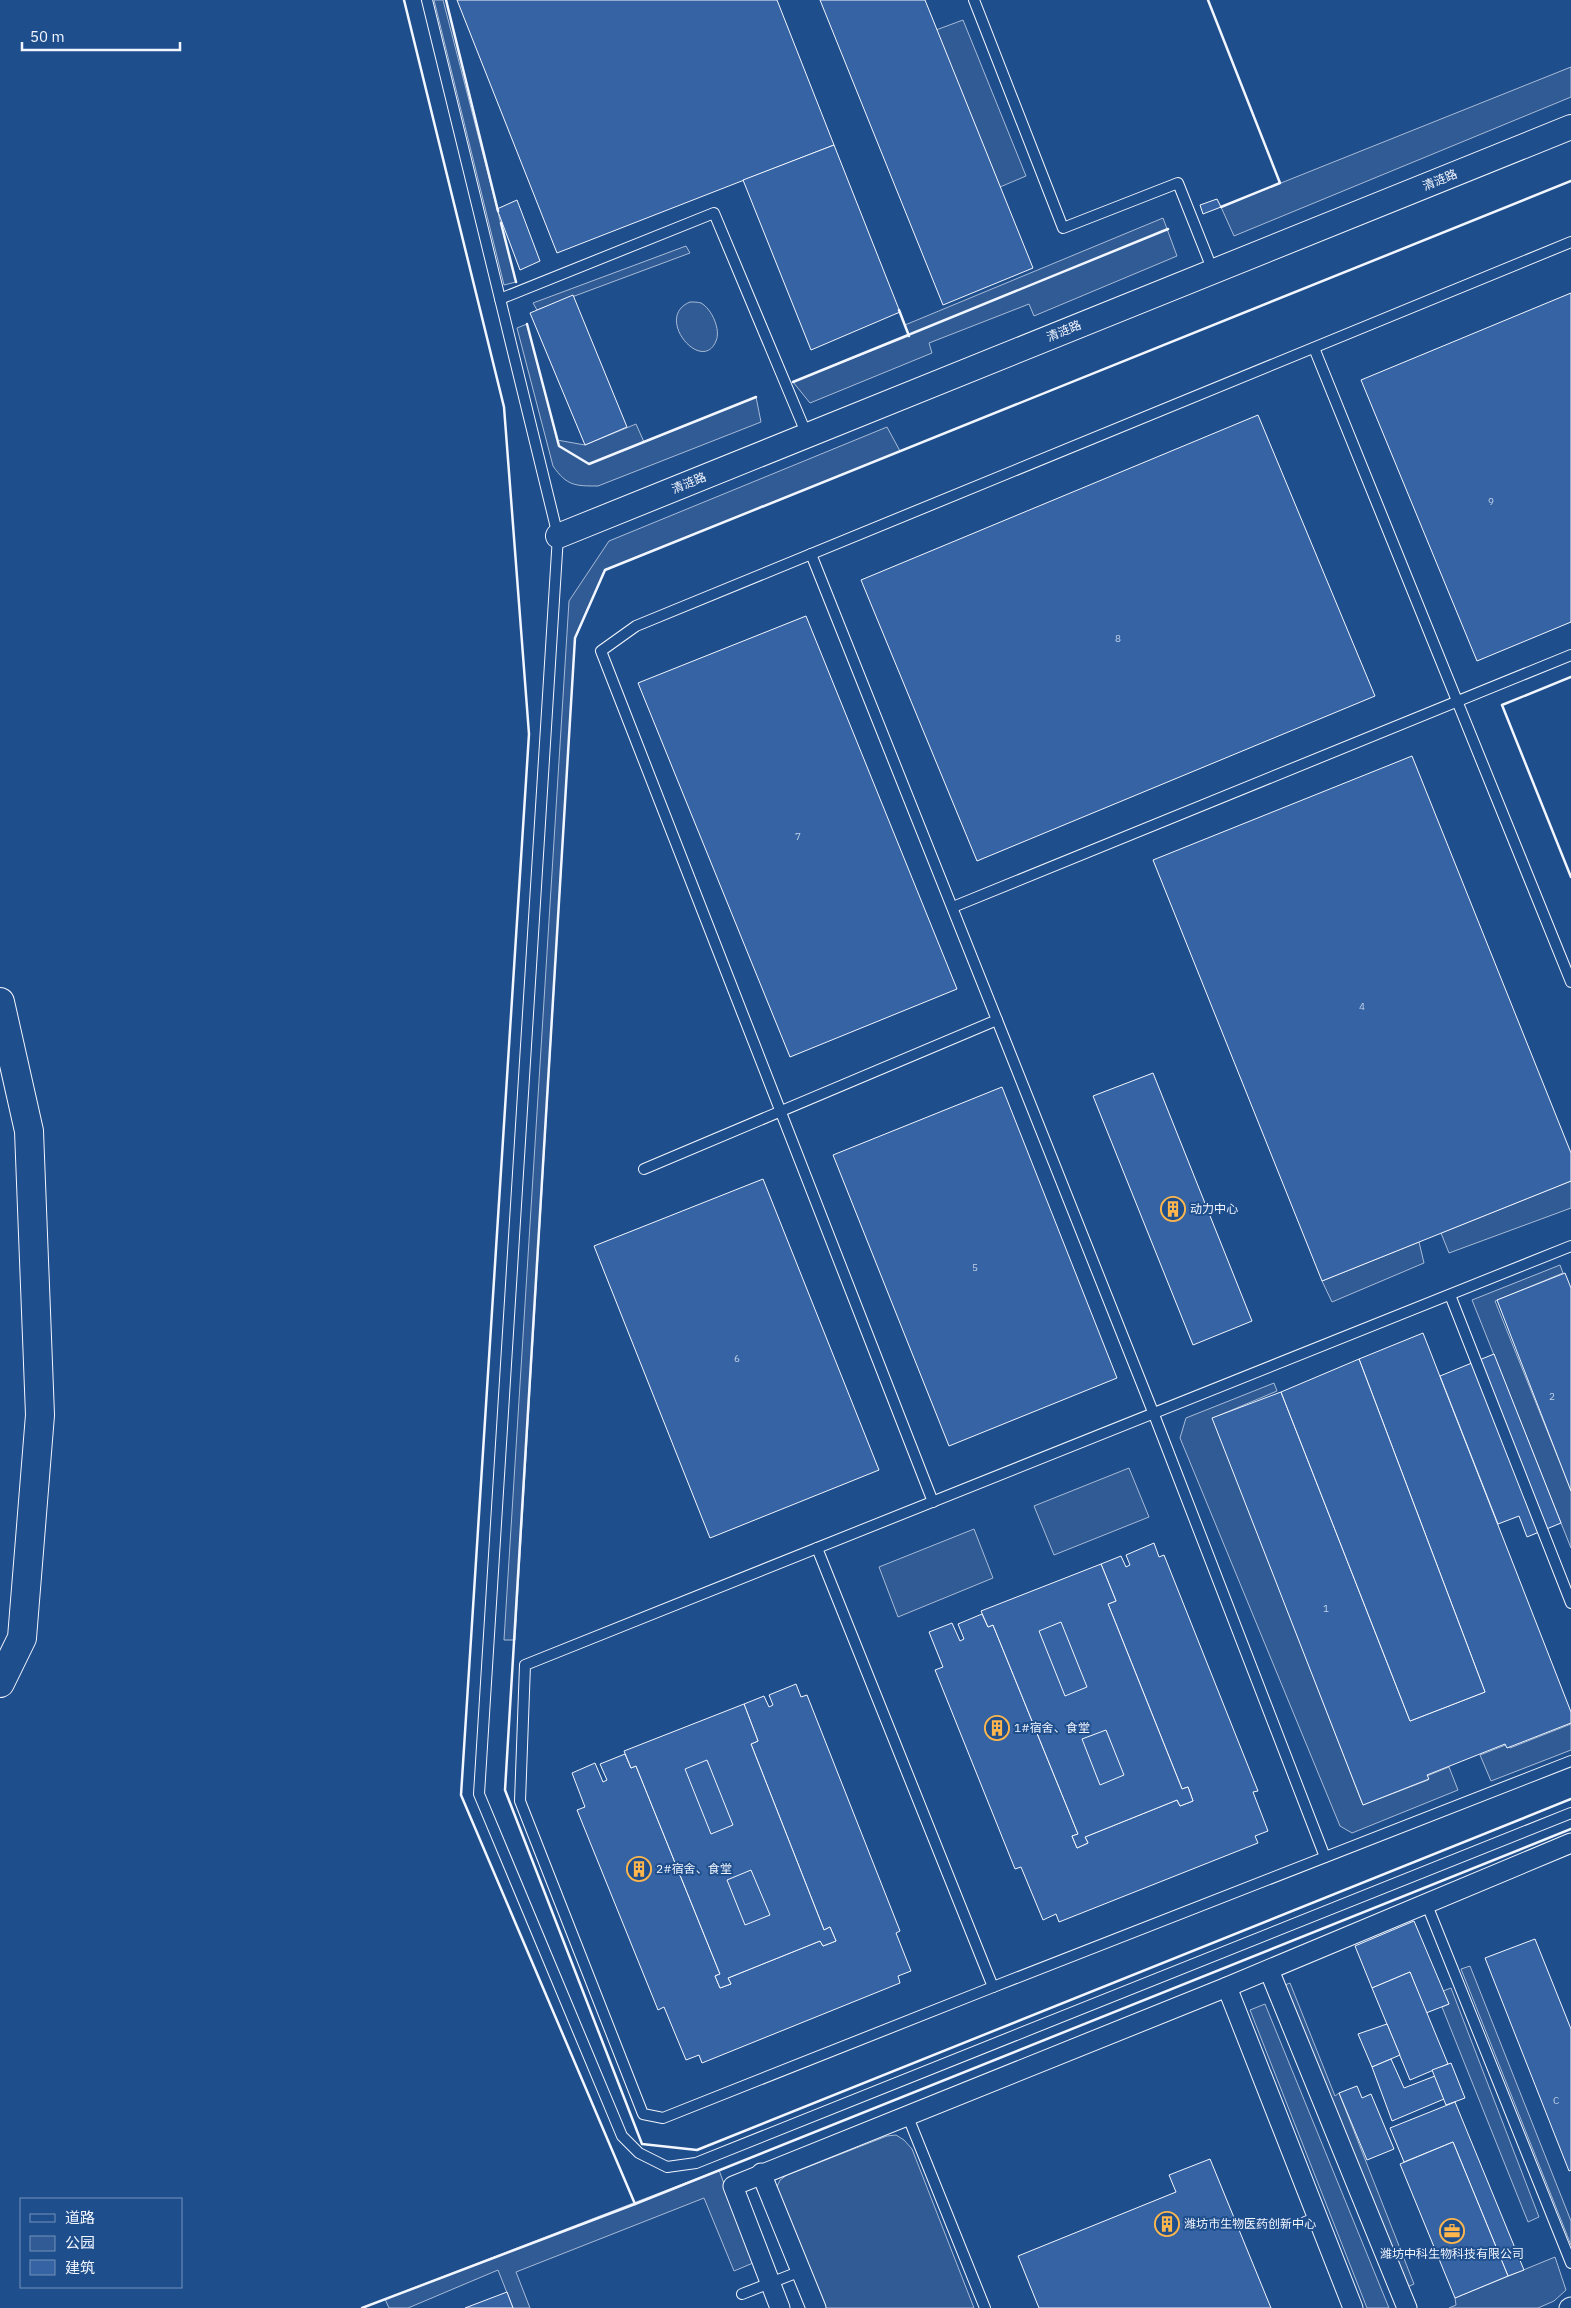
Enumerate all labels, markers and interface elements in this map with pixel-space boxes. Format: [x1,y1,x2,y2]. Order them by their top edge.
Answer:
scale bar [22,20,180,52]
text: 50 m [30,27,65,46]
street label: 清涟路 [1420,166,1459,193]
street label: 清涟路 [1044,317,1083,344]
street label: 清涟路 [669,469,708,496]
house number: 9 [1488,495,1494,508]
house number: 8 [1115,632,1121,645]
house number: 7 [795,830,801,843]
house number: 4 [1359,1000,1365,1013]
building icon: 动力中心 [1160,1196,1186,1222]
place label: 动力中心 [1190,1201,1238,1216]
house number: 5 [972,1261,978,1274]
house number: 6 [734,1352,740,1365]
house number: 2 [1549,1390,1555,1403]
house number: 1 [1323,1602,1329,1615]
building icon: 1#宿舍、食堂 [984,1715,1010,1741]
place label: 1#宿舍、食堂 [1014,1720,1090,1735]
building icon: 2#宿舍、食堂 [626,1856,652,1882]
place label: 2#宿舍、食堂 [656,1861,732,1876]
house number: C [1553,2094,1559,2107]
legend [20,2198,182,2288]
text: 道路 [65,2208,95,2227]
building icon: 潍坊市生物医药创新中心 [1154,2211,1180,2237]
place label: 潍坊市生物医药创新中心 [1184,2216,1316,2231]
office icon: 潍坊中科生物科技有限公司 [1439,2218,1465,2244]
text: 公园 [65,2233,95,2252]
place label: 潍坊中科生物科技有限公司 [1380,2246,1524,2261]
text: 建筑 [65,2258,95,2277]

